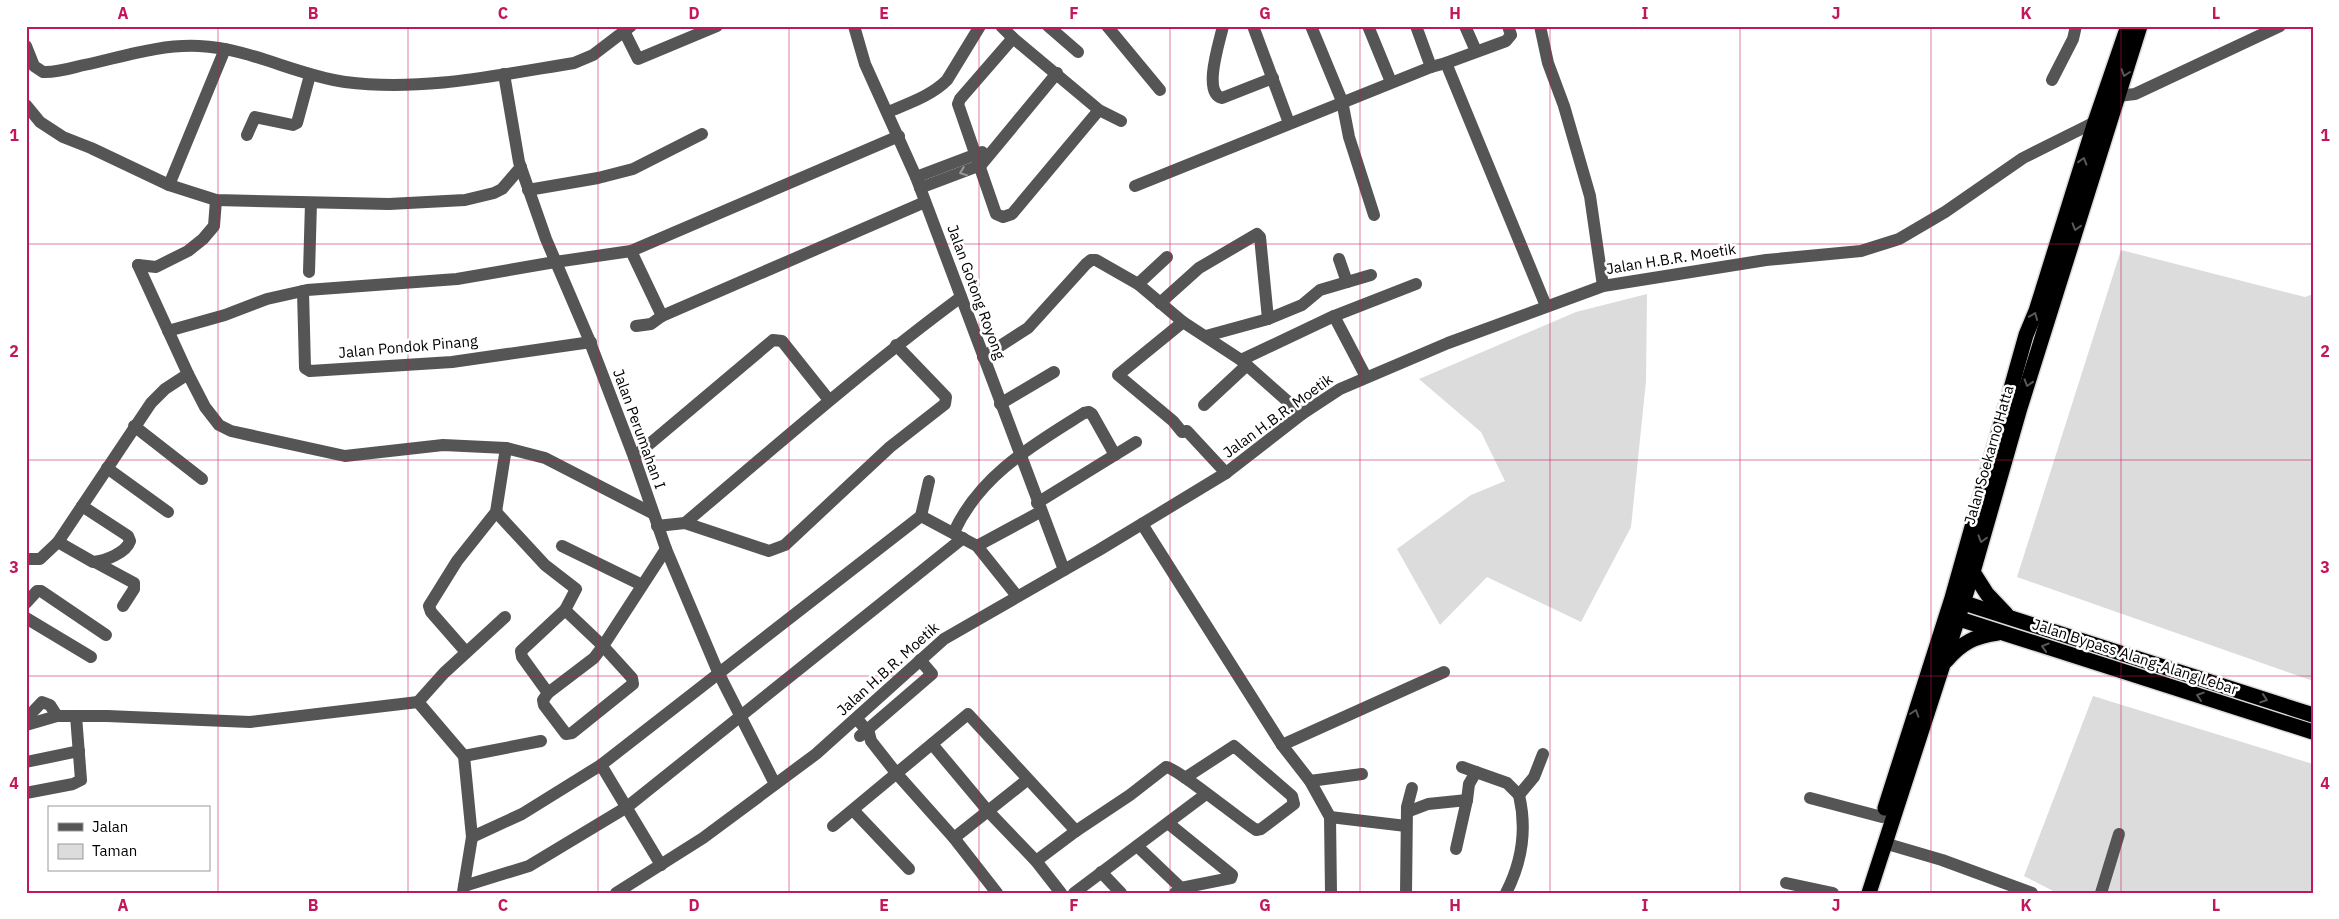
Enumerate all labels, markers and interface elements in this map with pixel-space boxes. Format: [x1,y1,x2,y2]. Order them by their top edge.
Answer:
text: A [118,3,129,23]
text: B [308,3,319,23]
text: C [498,3,508,23]
text: D [688,3,700,23]
text: E [879,3,889,23]
text: F [1069,3,1079,23]
text: G [1259,3,1271,23]
text: H [1449,3,1461,23]
text: I [1642,3,1649,23]
text: J [1832,3,1840,23]
text: K [2020,3,2032,23]
text: L [2212,3,2220,23]
one-way arrow [2121,68,2131,76]
text: 1 [9,125,19,145]
text: 1 [2320,125,2330,145]
one-way arrow [2077,157,2087,165]
one-way arrow [959,166,967,176]
street label: Jalan Gotong Royong [943,222,1010,362]
one-way arrow [2071,223,2081,231]
street label: Jalan H.B.R. Moetik [1605,239,1737,278]
one-way arrow [2028,312,2038,321]
street label: Jalan Pondok Pinang [337,331,479,362]
text: 2 [9,341,19,361]
text: 2 [2320,341,2330,361]
street label: Jalan Perumahan I [609,366,670,492]
street label: Jalan H.B.R. Moetik [1219,369,1336,462]
one-way arrow [2024,378,2034,386]
street label: Jalan Soekarno Hatta [1960,383,2017,527]
one-way arrow [1978,534,1988,542]
text: 3 [9,557,19,577]
text: 3 [2320,557,2330,577]
street label: Jalan Bypass Alang-Alang Lebar [2030,614,2241,699]
street label: Jalan H.B.R. Moetik [833,618,943,720]
one-way arrow [2041,642,2049,652]
one-way arrow [2196,691,2204,701]
one-way arrow [2260,694,2268,704]
one-way arrow [1909,709,1919,717]
text: 4 [9,773,19,793]
text: 4 [2320,773,2330,793]
legend [48,806,210,872]
text: Jalan [92,817,128,836]
text: Taman [92,841,137,860]
text: A [118,895,129,915]
text: B [308,895,319,915]
text: C [498,895,508,915]
text: D [688,895,700,915]
text: E [879,895,889,915]
text: F [1069,895,1079,915]
text: G [1259,895,1271,915]
text: H [1449,895,1461,915]
text: I [1642,895,1649,915]
text: J [1832,895,1840,915]
text: K [2020,895,2032,915]
text: L [2212,895,2220,915]

